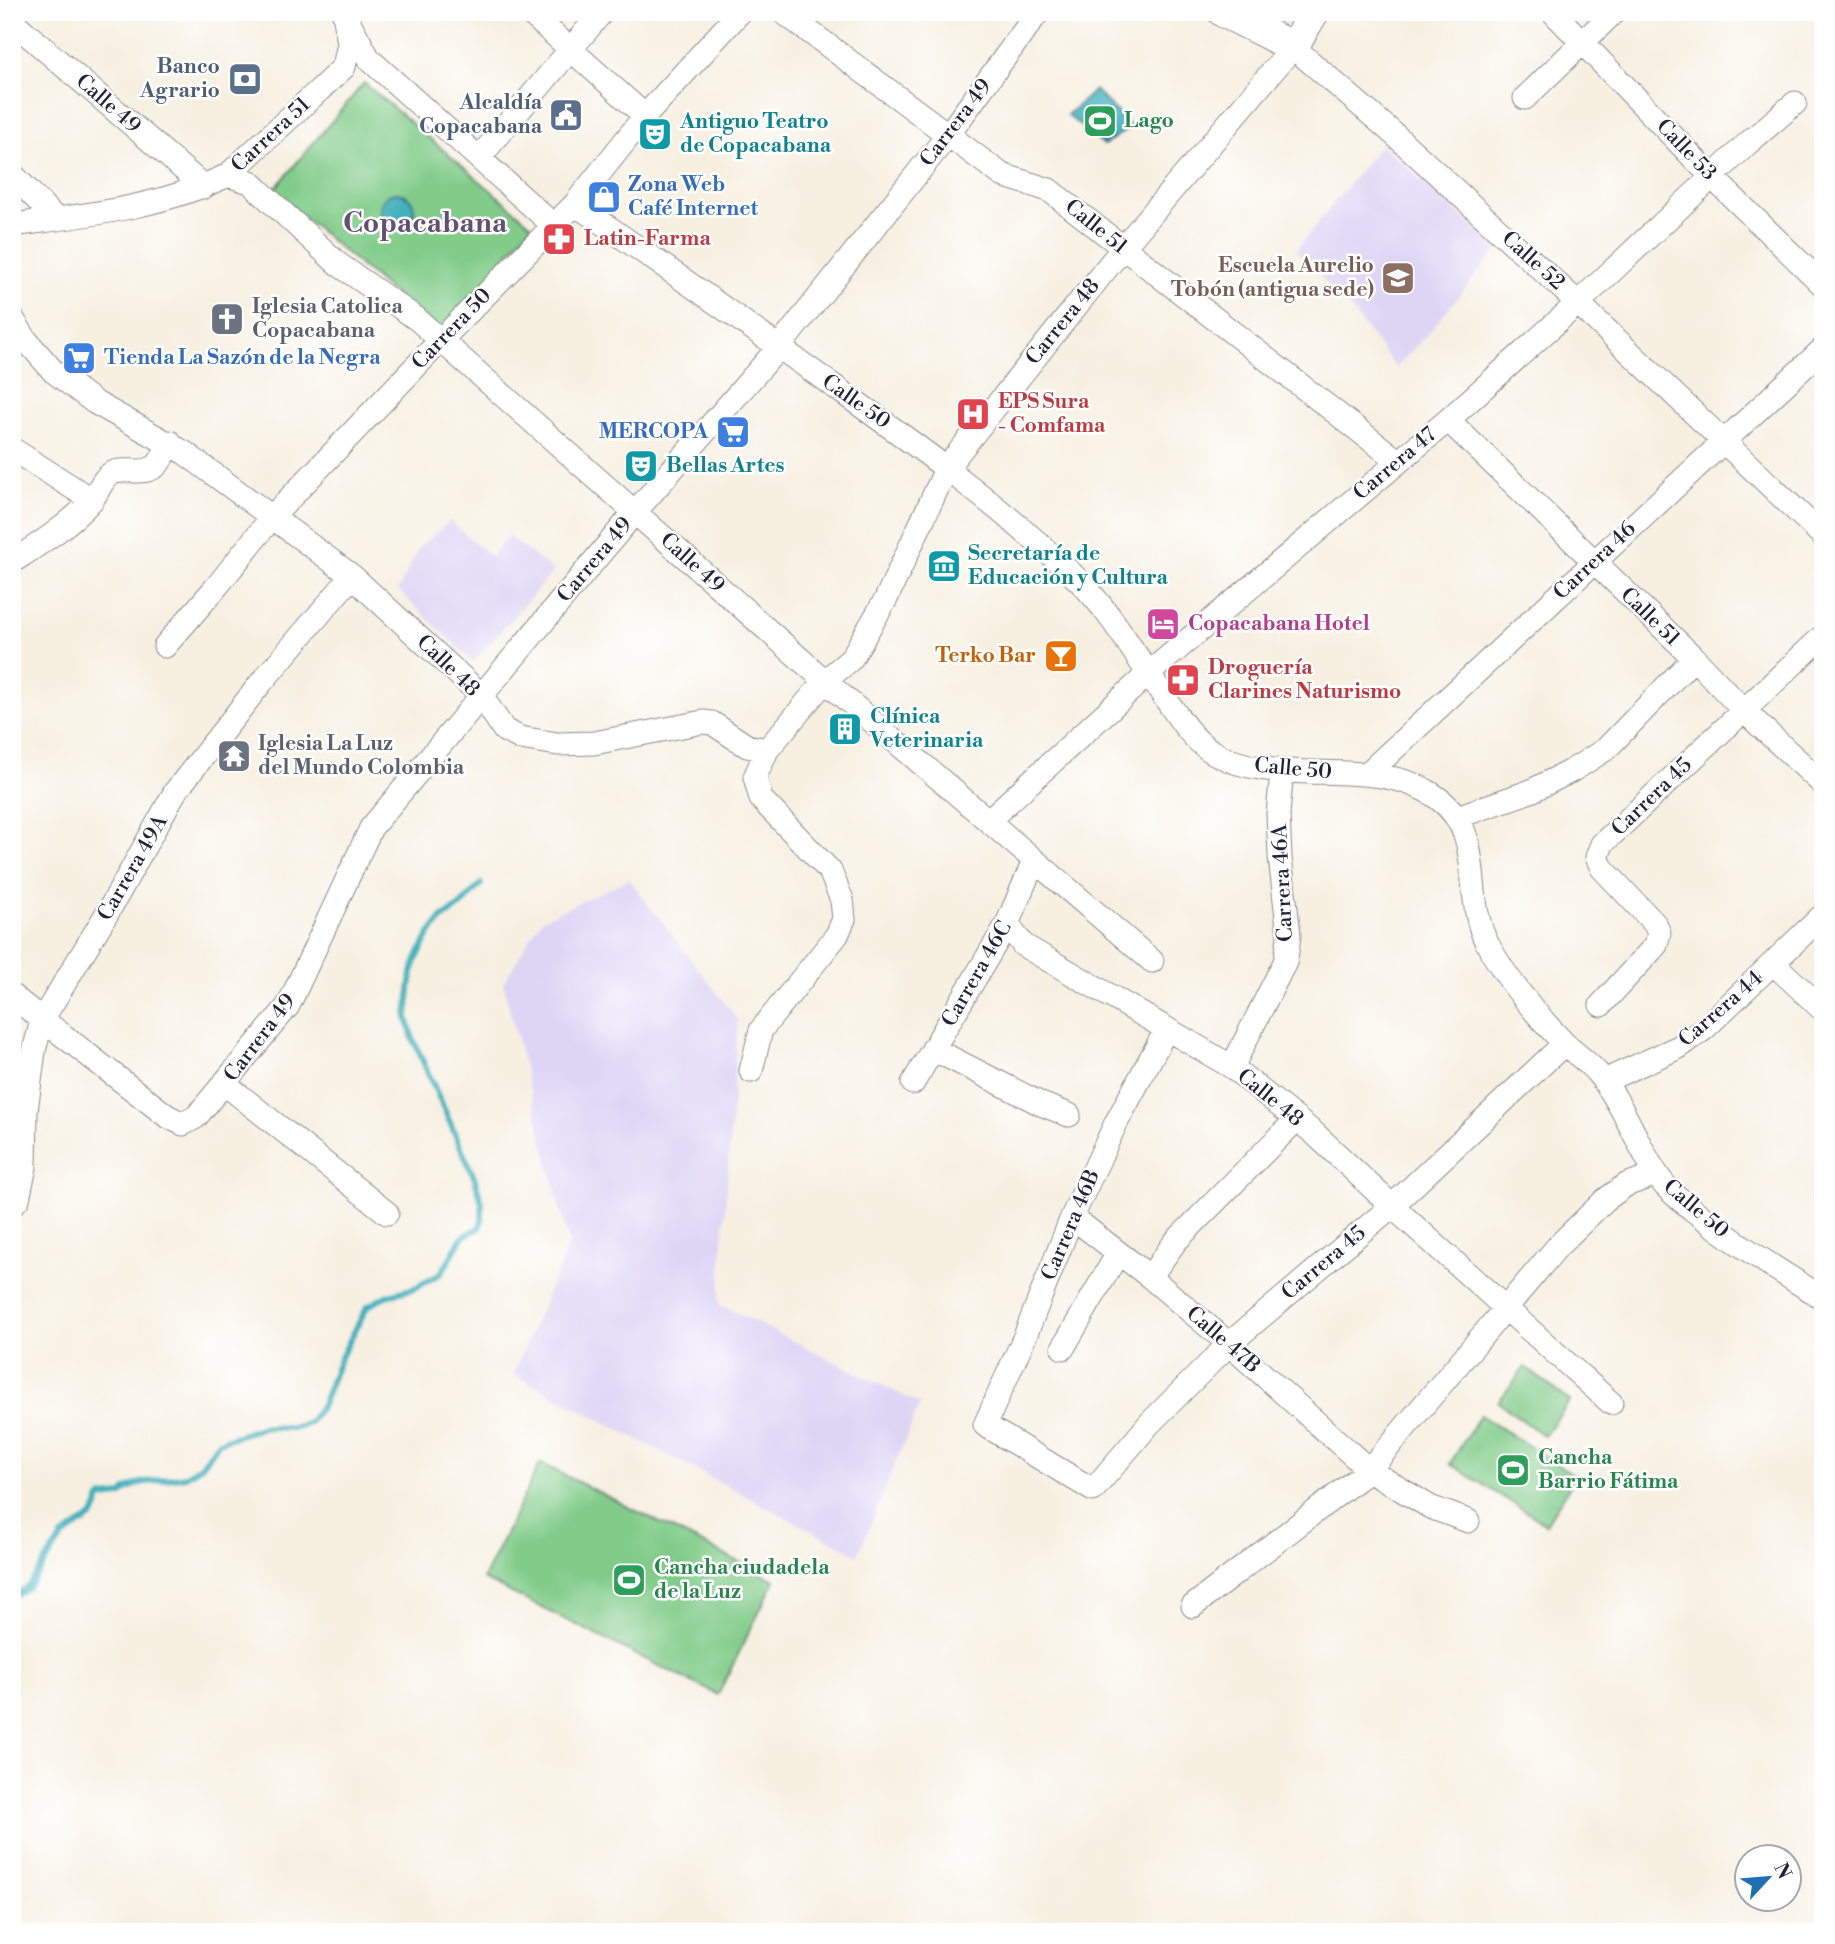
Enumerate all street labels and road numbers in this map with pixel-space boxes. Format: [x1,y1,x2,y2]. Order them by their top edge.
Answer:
street label: Calle 49 [70,69,146,139]
street label: Carrera 49 [915,74,997,172]
street label: Carrera 51 [226,92,316,178]
street label: Calle 53 [1650,114,1722,186]
street label: Calle 51 [1059,194,1133,260]
street label: Calle 52 [1496,226,1570,296]
street label: Carrera 48 [1020,274,1106,370]
street label: Carrera 50 [407,283,497,375]
street label: Calle 50 [817,369,895,435]
street label: Carrera 47 [1348,422,1442,506]
street label: Carrera 49 [552,512,638,608]
street label: Carrera 46 [1548,516,1642,606]
street label: Calle 49 [654,527,730,599]
street label: Calle 51 [1615,582,1685,652]
street label: Calle 48 [411,630,485,702]
street label: Carrera 45 [1606,752,1698,842]
street label: Calle 50 [1253,753,1333,785]
street label: Carrera 49A [92,810,174,925]
street label: Carrera 46A [1267,823,1299,942]
street label: Carrera 46C [936,917,1018,1031]
street label: Carrera 44 [1673,965,1769,1053]
street label: Carrera 49 [219,989,301,1087]
street label: Calle 48 [1232,1063,1308,1133]
street label: Carrera 46B [1036,1166,1106,1284]
street label: Calle 50 [1658,1174,1734,1244]
street label: Carrera 45 [1277,1220,1371,1306]
street label: Calle 47B [1181,1301,1265,1379]

